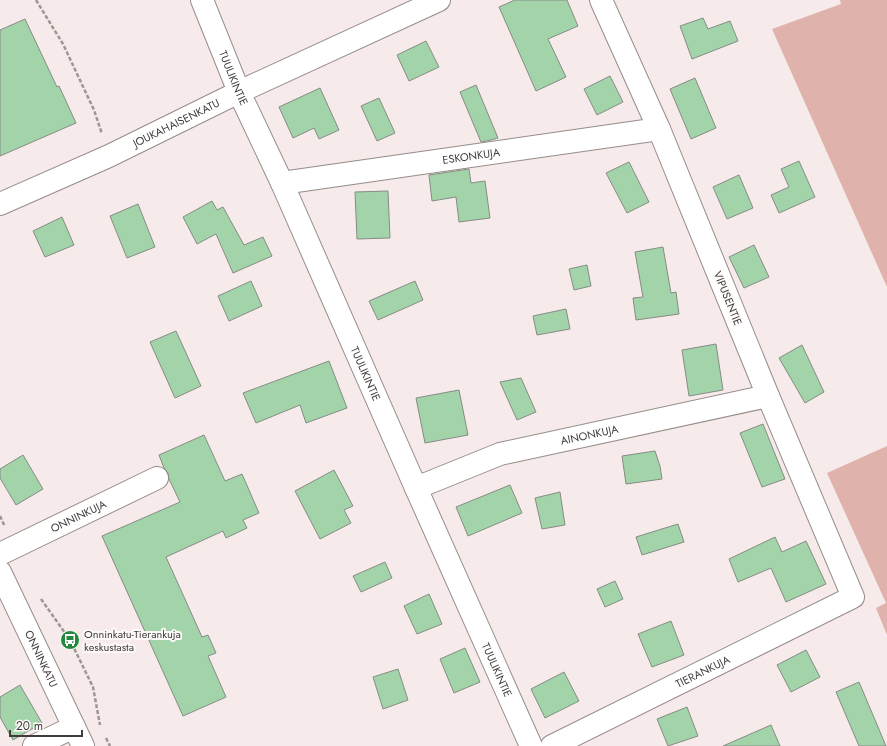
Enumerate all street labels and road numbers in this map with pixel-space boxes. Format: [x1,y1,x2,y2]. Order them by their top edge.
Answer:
street label: TUULIKINTIE [215,48,252,108]
street label: JOUKAHAISENKATU [128,95,222,152]
street label: ESKONKUJA [441,144,502,168]
street label: VIPUSENTIE [710,268,746,328]
street label: TUULIKINTIE [347,344,385,403]
street label: AINONKUJA [559,420,620,449]
street label: ONNINKUJA [48,495,109,536]
street label: ONNINKATU [21,627,62,690]
street label: TUULIKINTIE [478,640,516,700]
street label: TIERANKUJA [673,651,733,692]

